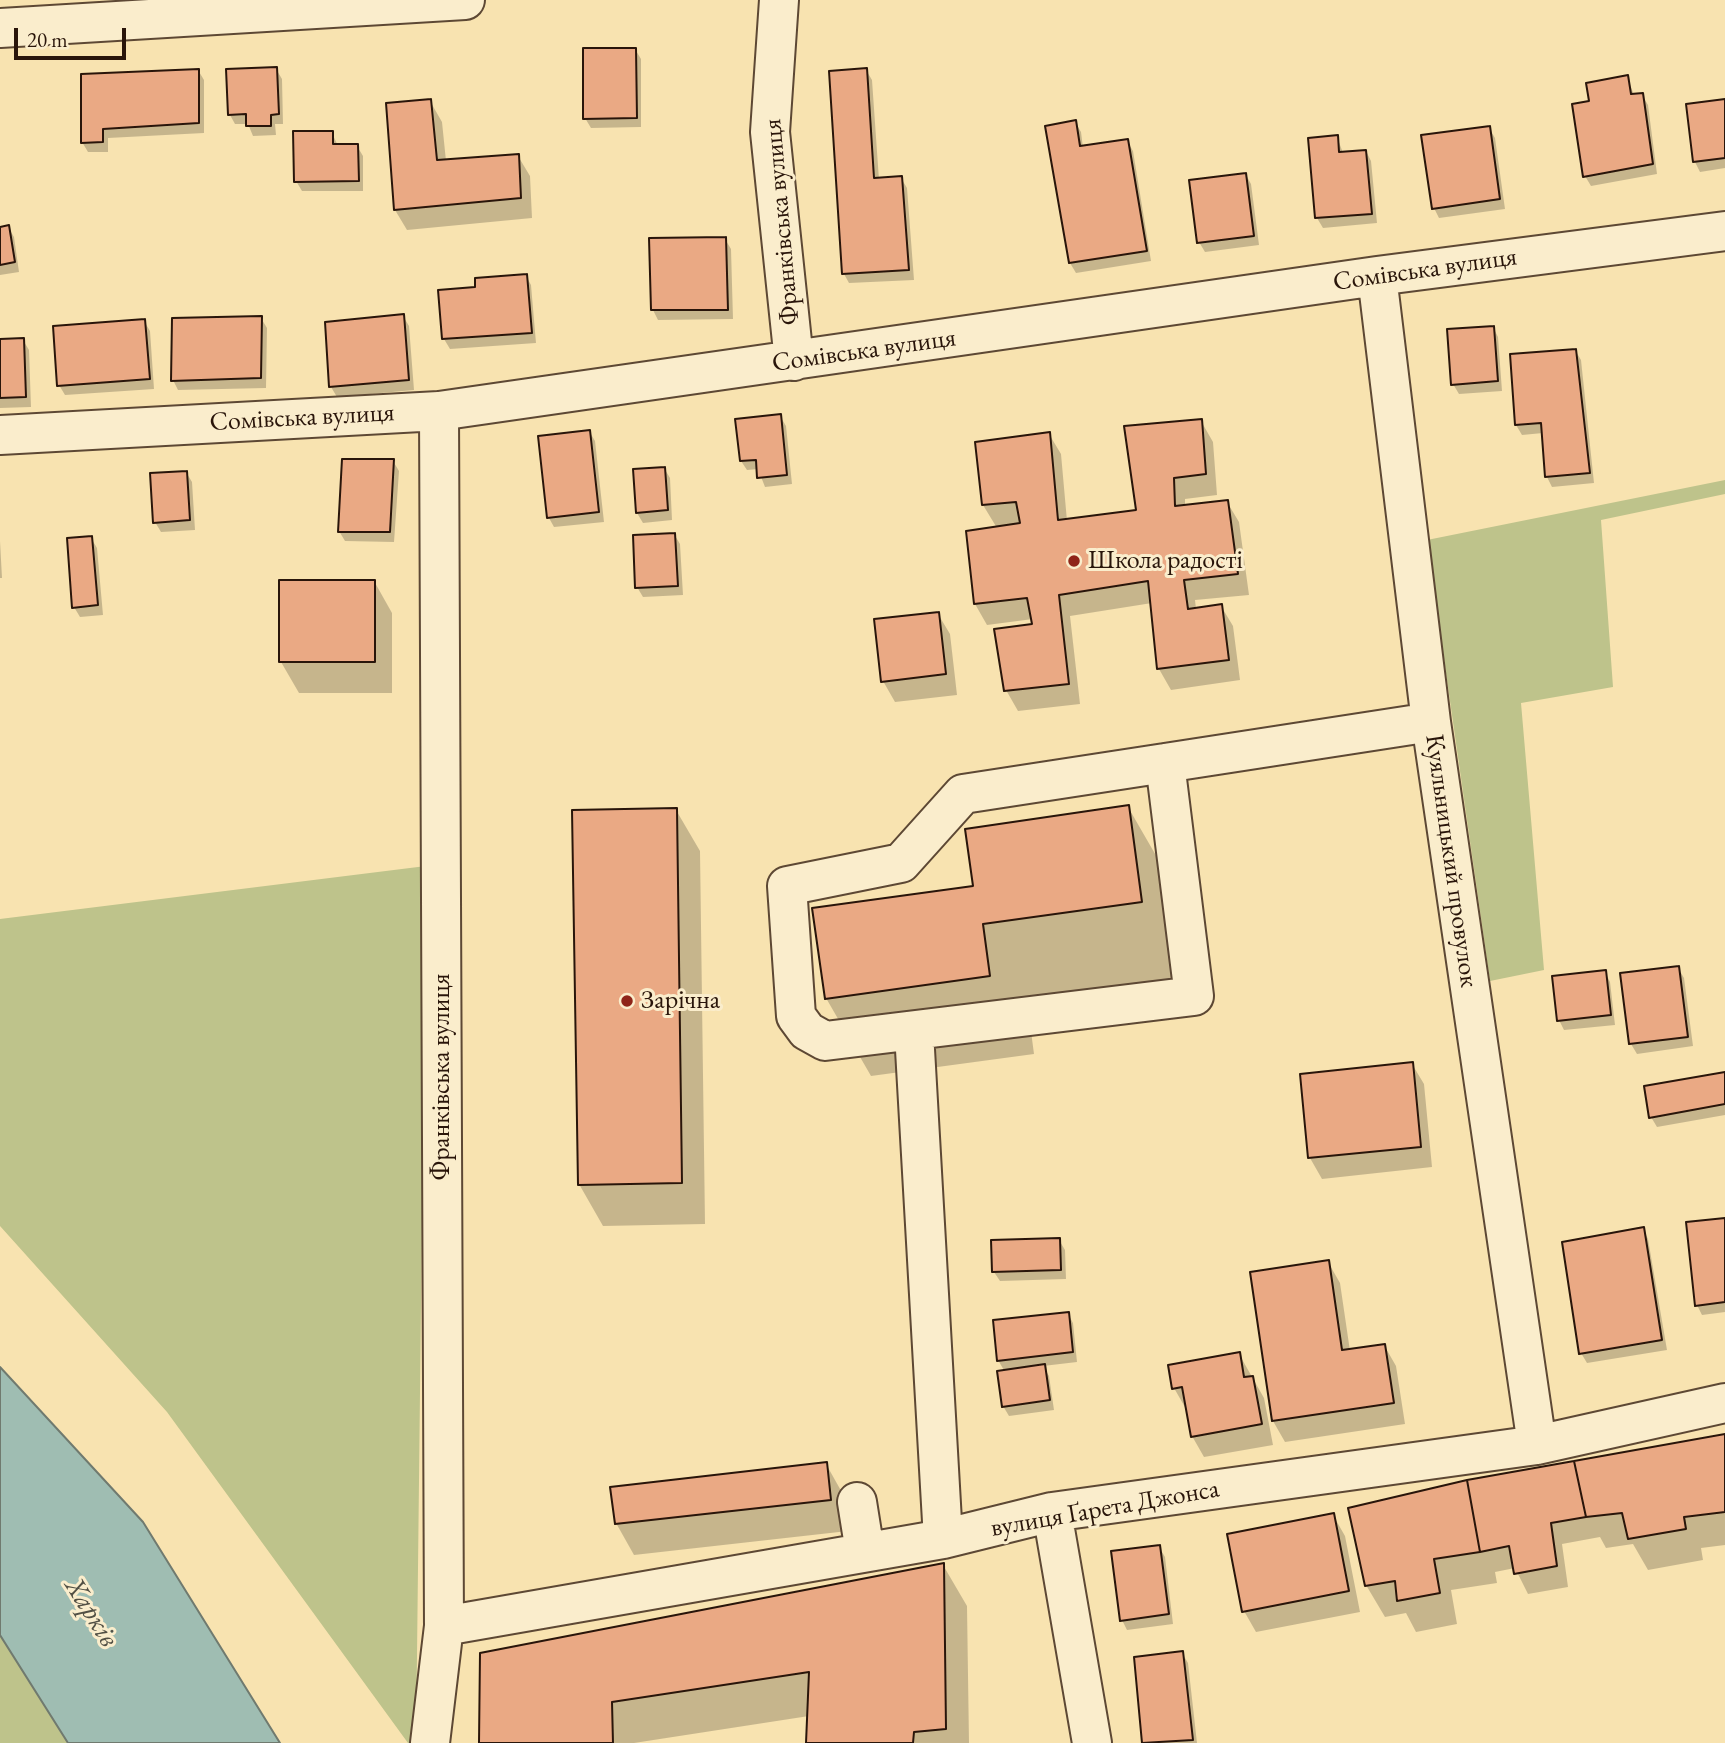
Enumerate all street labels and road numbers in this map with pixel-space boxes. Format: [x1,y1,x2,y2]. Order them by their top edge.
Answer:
street label: Франківська вулиця [757,118,807,326]
street label: Сомівська вулиця [1331,242,1519,298]
street label: Сомівська вулиця [770,323,958,379]
street label: Сомівська вулиця [209,398,395,438]
street label: Куяльницький провулок [1418,732,1484,990]
street label: Франківська вулиця [426,973,458,1181]
street label: вулиця Ґарета Джонса [988,1474,1222,1544]

